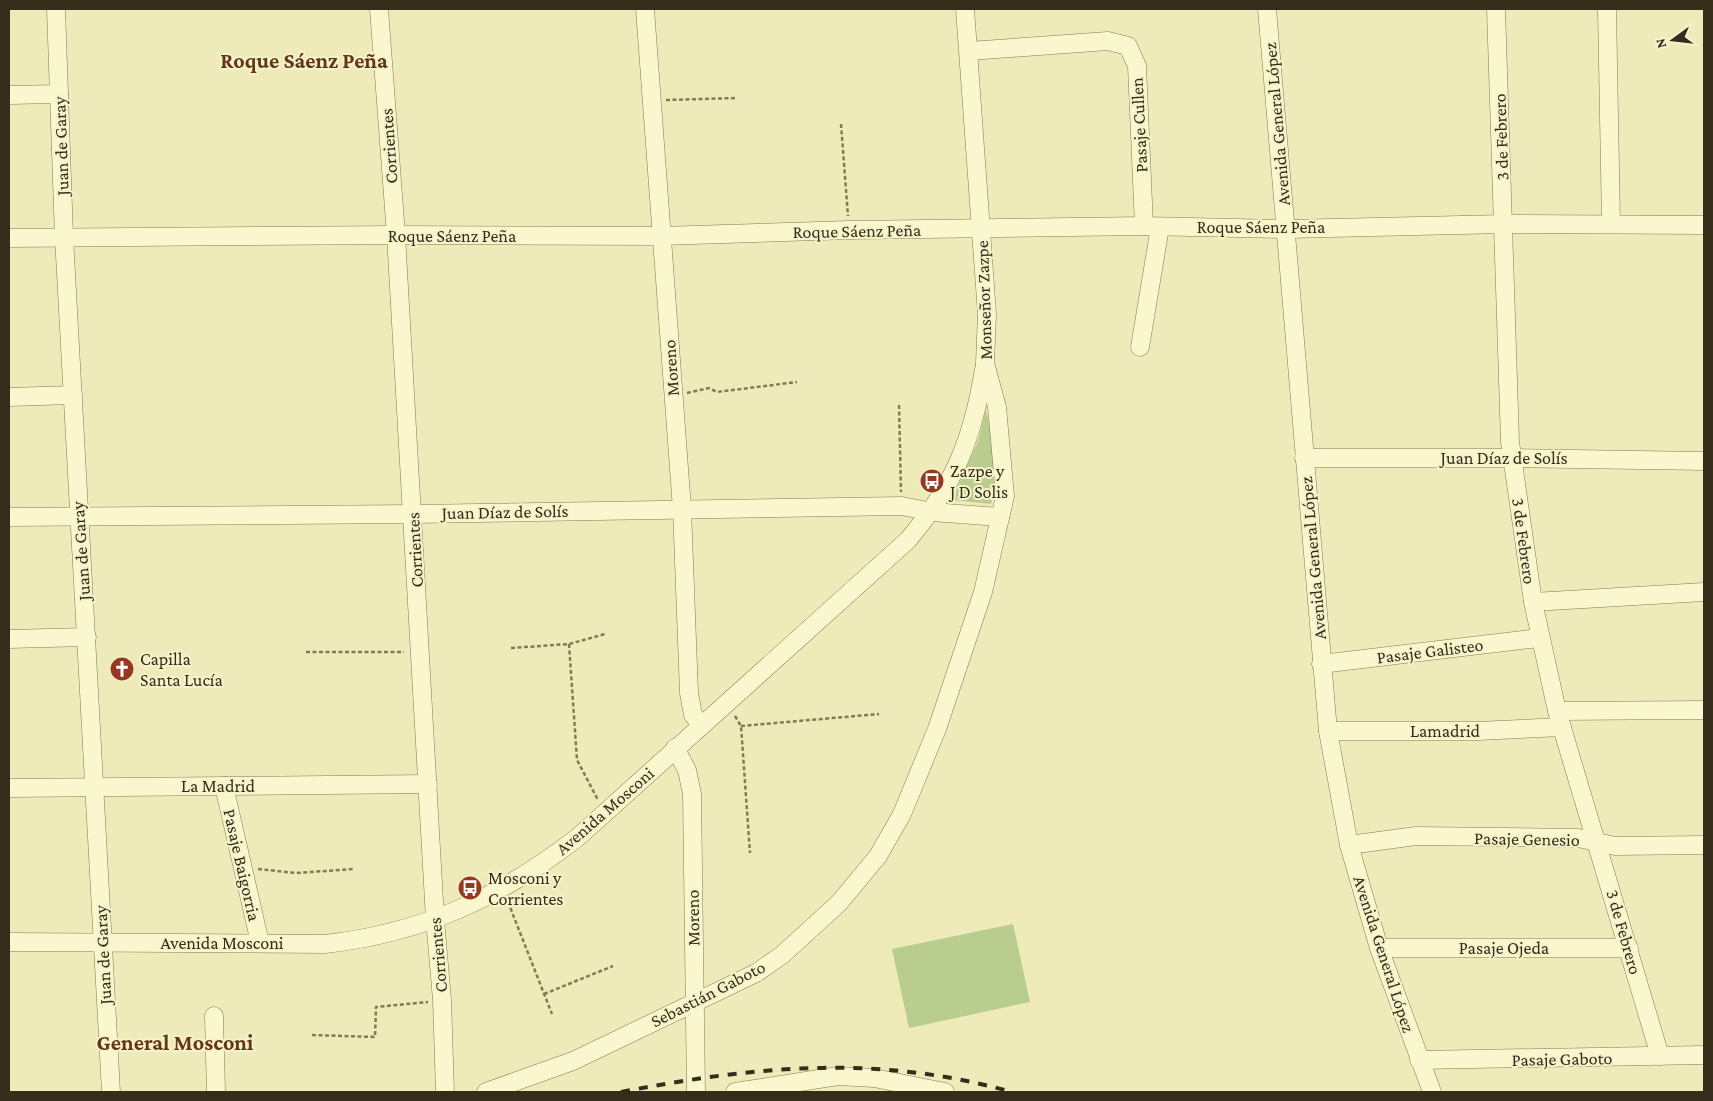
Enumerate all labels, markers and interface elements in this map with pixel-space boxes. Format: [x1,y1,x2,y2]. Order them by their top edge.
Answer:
north arrow [1648,15,1698,65]
text: N [1651,36,1669,50]
street label: Avenida General López [1260,41,1294,206]
district label: Roque Sáenz Peña [220,48,388,73]
street label: Pasaje Cullen [1127,77,1152,173]
street label: 3 de Febrero [1489,93,1513,181]
street label: Juan de Garay [49,95,73,198]
street label: Corrientes [376,108,402,184]
street label: Roque Sáenz Peña [1197,217,1325,237]
street label: Roque Sáenz Peña [793,220,921,242]
street label: Roque Sáenz Peña [388,226,516,246]
street label: Monseñor Zazpe [972,240,996,360]
street label: Moreno [659,339,683,397]
street label: Juan Díaz de Solís [1439,448,1567,468]
place label: Zazpe y J D Solis [948,461,1008,502]
bus stop icon: Zazpe y J D Solis [919,468,945,494]
street label: Avenida General López [1296,475,1330,640]
street label: 3 de Febrero [1508,496,1540,586]
street label: Juan de Garay [68,500,95,603]
street label: Juan Díaz de Solís [439,501,569,523]
street label: Corrientes [403,512,427,588]
street label: Pasaje Galisteo [1376,635,1485,668]
place label: Capilla Santa Lucía [140,649,223,690]
church icon: Capilla Santa Lucía [109,656,135,682]
street label: Lamadrid [1410,721,1481,741]
street label: Avenida Mosconi [552,763,658,859]
street label: La Madrid [181,776,256,796]
street label: Pasaje Baigorria [218,807,265,923]
street label: Pasaje Genesio [1474,828,1580,851]
place label: Mosconi y Corrientes [488,868,563,909]
street label: Avenida General López [1349,873,1419,1035]
bus stop icon: Mosconi y Corrientes [457,875,483,901]
street label: 3 de Febrero [1602,887,1646,977]
street label: Moreno [683,890,703,946]
street label: Juan de Garay [90,904,116,1007]
street label: Corrientes [425,917,451,993]
street label: Avenida Mosconi [160,933,284,953]
street label: Pasaje Ojeda [1459,938,1549,959]
street label: Sebastián Gaboto [648,957,769,1031]
district label: General Mosconi [97,1030,254,1055]
street label: Pasaje Gaboto [1511,1048,1613,1071]

